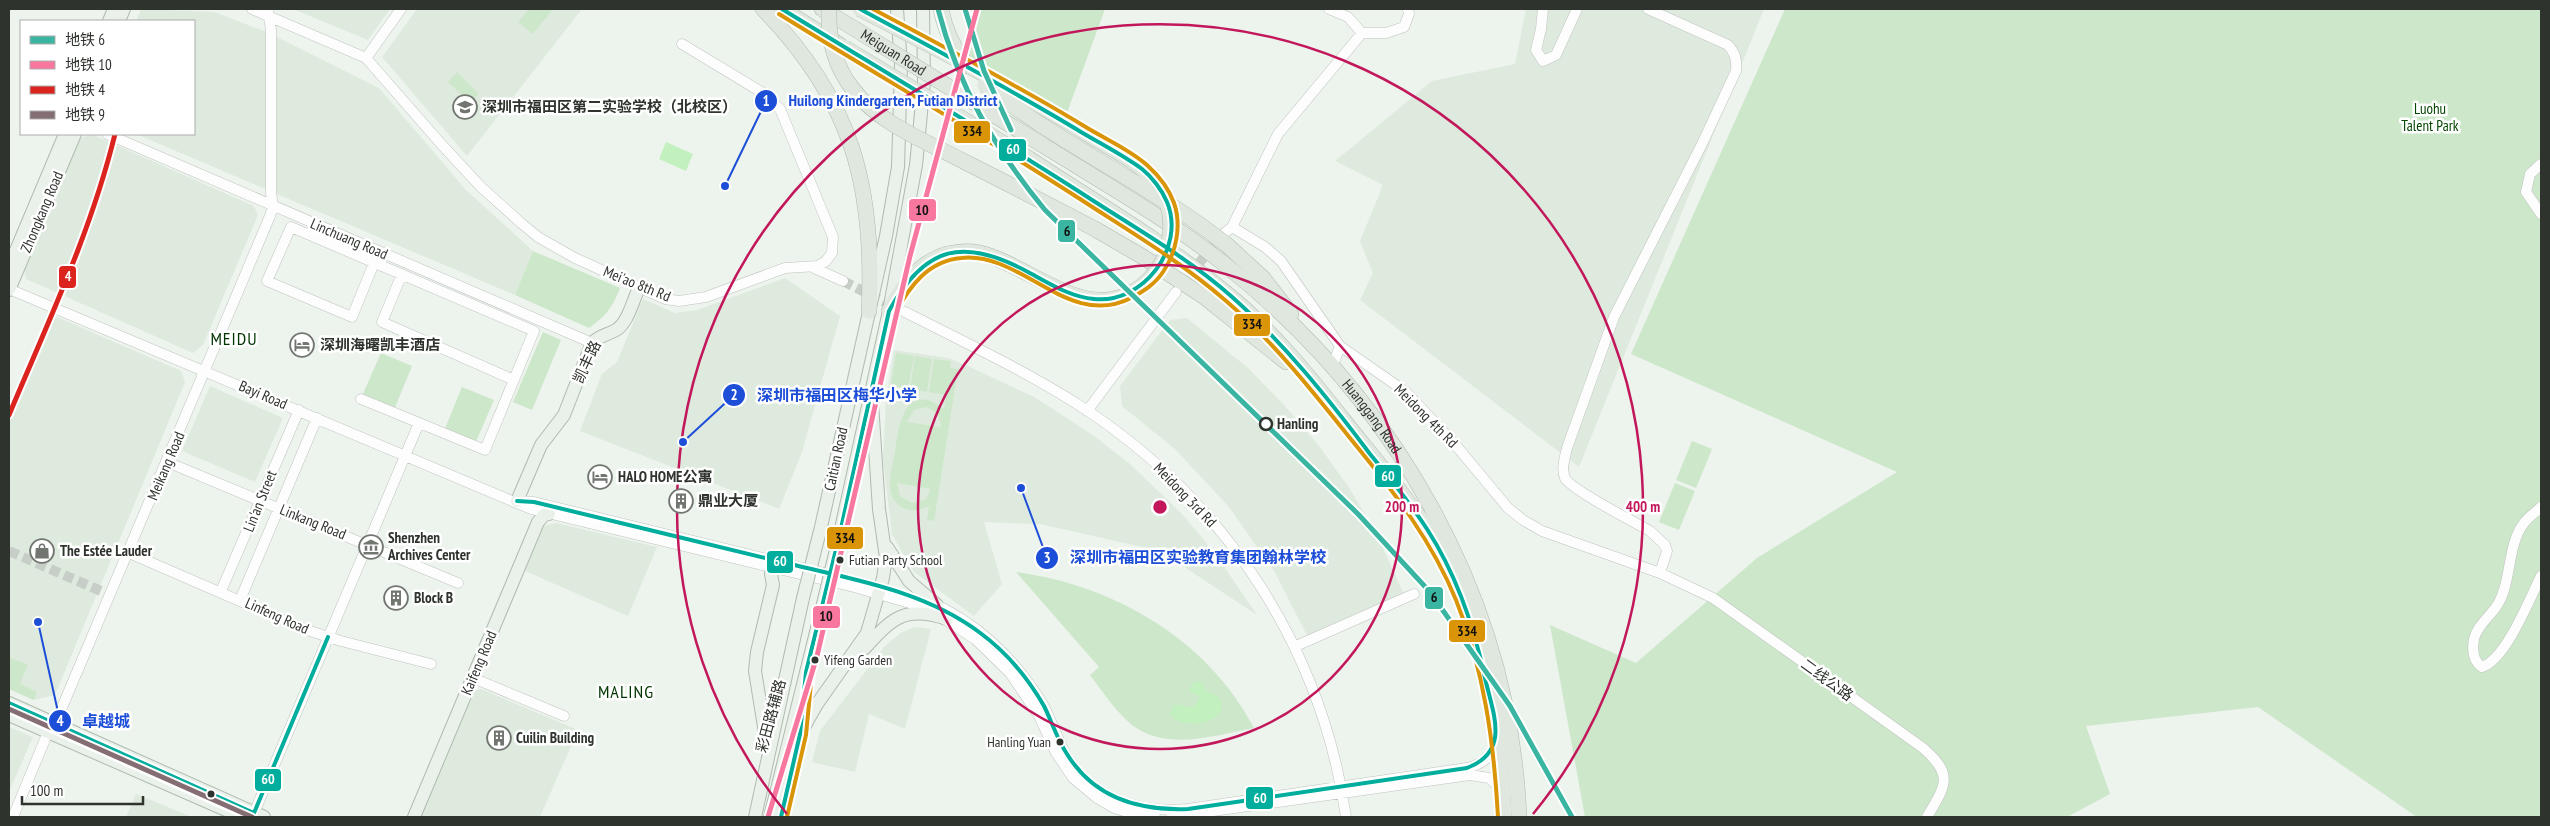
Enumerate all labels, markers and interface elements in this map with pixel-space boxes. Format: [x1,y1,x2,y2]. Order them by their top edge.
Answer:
legend [20,20,195,135]
street label: Meiguan Road [857,25,930,80]
text: 地铁 6 [65,30,105,49]
text: 地铁 10 [65,55,112,74]
text: 地铁 4 [65,80,105,99]
callout: Huilong Kindergarten, Futian District [753,85,1008,116]
text: Huilong Kindergarten, Futian District [789,90,998,110]
text: 1 [762,91,770,110]
school or university icon: 深圳市福田区第二实验学校（北校区） [452,94,478,120]
place label: 深圳市福田区第二实验学校（北校区） [482,97,737,116]
park label: Luohu Talent Park [2401,99,2459,135]
text: 地铁 9 [65,105,105,124]
line badge: 334 [953,120,991,144]
text: 334 [962,122,982,140]
line badge: 60 [998,138,1027,162]
text: 60 [1006,140,1020,158]
street label: Zhongkang Road [16,168,67,255]
line badge: 10 [908,198,937,222]
text: 10 [915,201,929,219]
street label: Linchuang Road [308,214,391,263]
line badge: 6 [1057,219,1076,243]
text: 6 [1064,222,1071,240]
street label: Mei'ao 8th Rd [601,261,674,306]
line badge: 4 [58,265,77,289]
text: 4 [65,267,72,285]
line badge: 334 [1233,313,1271,337]
text: 334 [1242,315,1262,333]
district label: MEIDU [210,327,258,350]
hotel icon: 深圳海曙凯丰酒店 [289,332,315,358]
place label: 深圳海曙凯丰酒店 [320,335,440,354]
street label: 凯丰路 [568,337,605,386]
street label: Huanggang Road [1338,375,1406,457]
street label: Bayi Road [236,376,290,413]
callout: 深圳市福田区梅华小学 [722,379,927,410]
street label: Meidong 4th Rd [1390,380,1462,452]
text: 2 [730,385,738,404]
text: 深圳市福田区梅华小学 [757,385,917,405]
place label: Hanling [1277,414,1319,433]
marker: Hanling [1259,417,1273,431]
street label: Caitian Road [819,425,852,493]
street label: Meikang Road [143,429,188,503]
street label: Meidong 3rd Rd [1150,458,1221,531]
hotel icon: HALO HOME公寓 [587,464,613,490]
line badge: 60 [1374,464,1402,488]
street label: Lin'an Street [239,467,280,534]
place label: HALO HOME公寓 [618,467,713,486]
text: 60 [1381,467,1395,485]
building icon: 鼎业大厦 [668,488,694,514]
place label: 鼎业大厦 [698,491,758,510]
text: 200 m [1385,497,1419,516]
text: 400 m [1626,497,1660,516]
centre of rings [1151,498,1169,516]
street label: Linkang Road [277,500,349,543]
line badge: 334 [826,526,864,550]
place label: Shenzhen Archives Center [387,528,471,564]
text: 334 [835,529,855,547]
museum icon: Shenzhen Archives Center [358,534,384,560]
shop icon: The Estée Lauder [29,538,55,564]
place label: The Estée Lauder [60,541,153,560]
callout: 深圳市福田区实验教育集团翰林学校 [1035,542,1336,573]
text: 深圳市福田区实验教育集团翰林学校 [1070,547,1327,567]
text: 3 [1043,548,1051,567]
line badge: 60 [766,550,794,574]
place label: Futian Party School [849,551,943,569]
text: 60 [773,552,787,570]
marker: Futian Party School [835,555,845,565]
building icon: Block B [383,585,409,611]
line badge: 6 [1424,586,1444,610]
place label: Block B [414,588,453,607]
text: 6 [1431,588,1438,606]
street label: Linfeng Road [242,593,312,638]
line badge: 10 [812,605,841,629]
text: 10 [819,607,833,625]
line badge: 334 [1448,619,1486,643]
text: 334 [1457,622,1477,640]
street label: Kaifeng Road [456,628,501,698]
place label: Yifeng Garden [824,651,892,669]
street label: 二线公路 [1797,654,1857,705]
marker: Yifeng Garden [810,655,820,665]
street label: 彩田路辅路 [752,677,789,755]
district label: MALING [598,680,654,703]
callout: 卓越城 [47,706,140,737]
text: 4 [56,711,64,730]
text: 卓越城 [82,711,130,731]
building icon: Cuilin Building [486,725,512,751]
place label: Cuilin Building [516,728,594,747]
place label: Hanling Yuan [987,733,1051,751]
marker: Hanling Yuan [1055,737,1065,747]
line badge: 60 [254,768,282,792]
text: 60 [261,770,275,788]
scale bar [22,774,144,806]
text: 100 m [30,781,63,800]
line badge: 60 [1245,786,1274,810]
unlabelled marker [206,789,216,799]
text: 60 [1253,789,1267,807]

